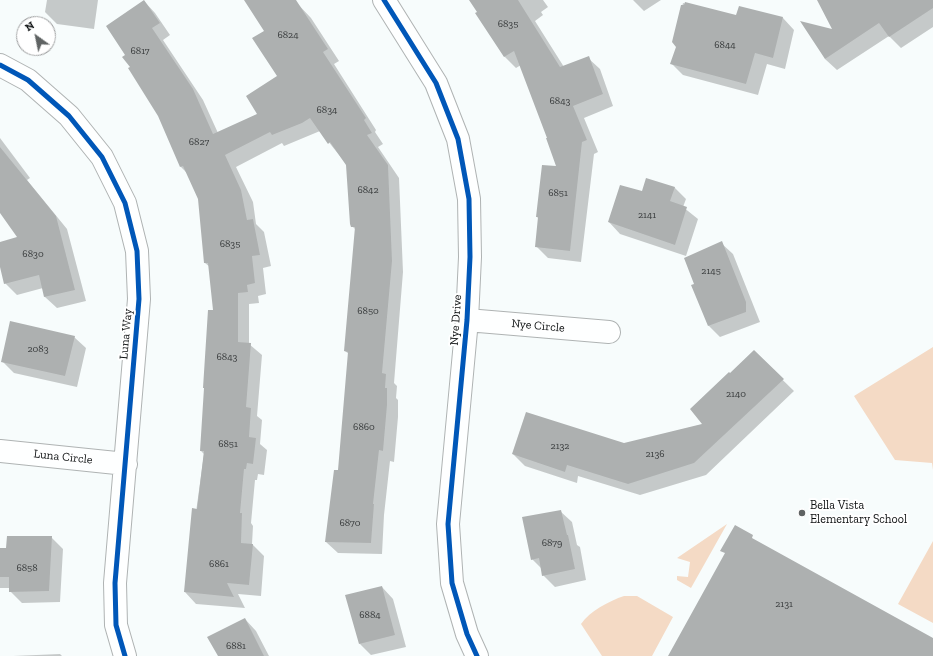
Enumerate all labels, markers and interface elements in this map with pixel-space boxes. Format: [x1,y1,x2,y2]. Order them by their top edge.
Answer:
north arrow [16,16,56,56]
house number: 6835 [498,18,518,30]
text: N [23,19,37,34]
house number: 6824 [277,29,299,41]
house number: 6844 [714,39,736,51]
house number: 6817 [130,45,150,57]
house number: 6843 [550,95,570,107]
house number: 6834 [317,104,337,116]
house number: 6827 [189,136,209,148]
house number: 6842 [357,184,379,196]
house number: 6851 [548,187,568,199]
house number: 2141 [638,209,656,221]
house number: 6835 [220,238,240,250]
house number: 6830 [22,248,44,260]
house number: 2145 [701,265,721,277]
street label: Nye Drive [447,294,465,346]
house number: 6850 [357,305,379,317]
street label: Luna Way [117,308,135,360]
street label: Nye Circle [511,317,565,335]
house number: 2083 [27,343,49,355]
house number: 6843 [217,351,237,363]
house number: 2140 [726,388,746,400]
house number: 6860 [353,421,375,433]
house number: 6851 [218,438,238,450]
house number: 2132 [550,440,570,452]
street label: Luna Circle [33,447,93,467]
house number: 2136 [645,448,665,460]
place label: Bella Vista Elementary School [810,499,907,527]
marker: Bella Vista Elementary School [797,508,807,518]
house number: 6870 [339,517,361,529]
house number: 6879 [542,537,562,549]
house number: 6861 [209,558,229,570]
house number: 6858 [16,562,38,574]
house number: 2131 [775,598,793,610]
house number: 6884 [359,609,381,621]
house number: 6881 [226,640,246,652]

